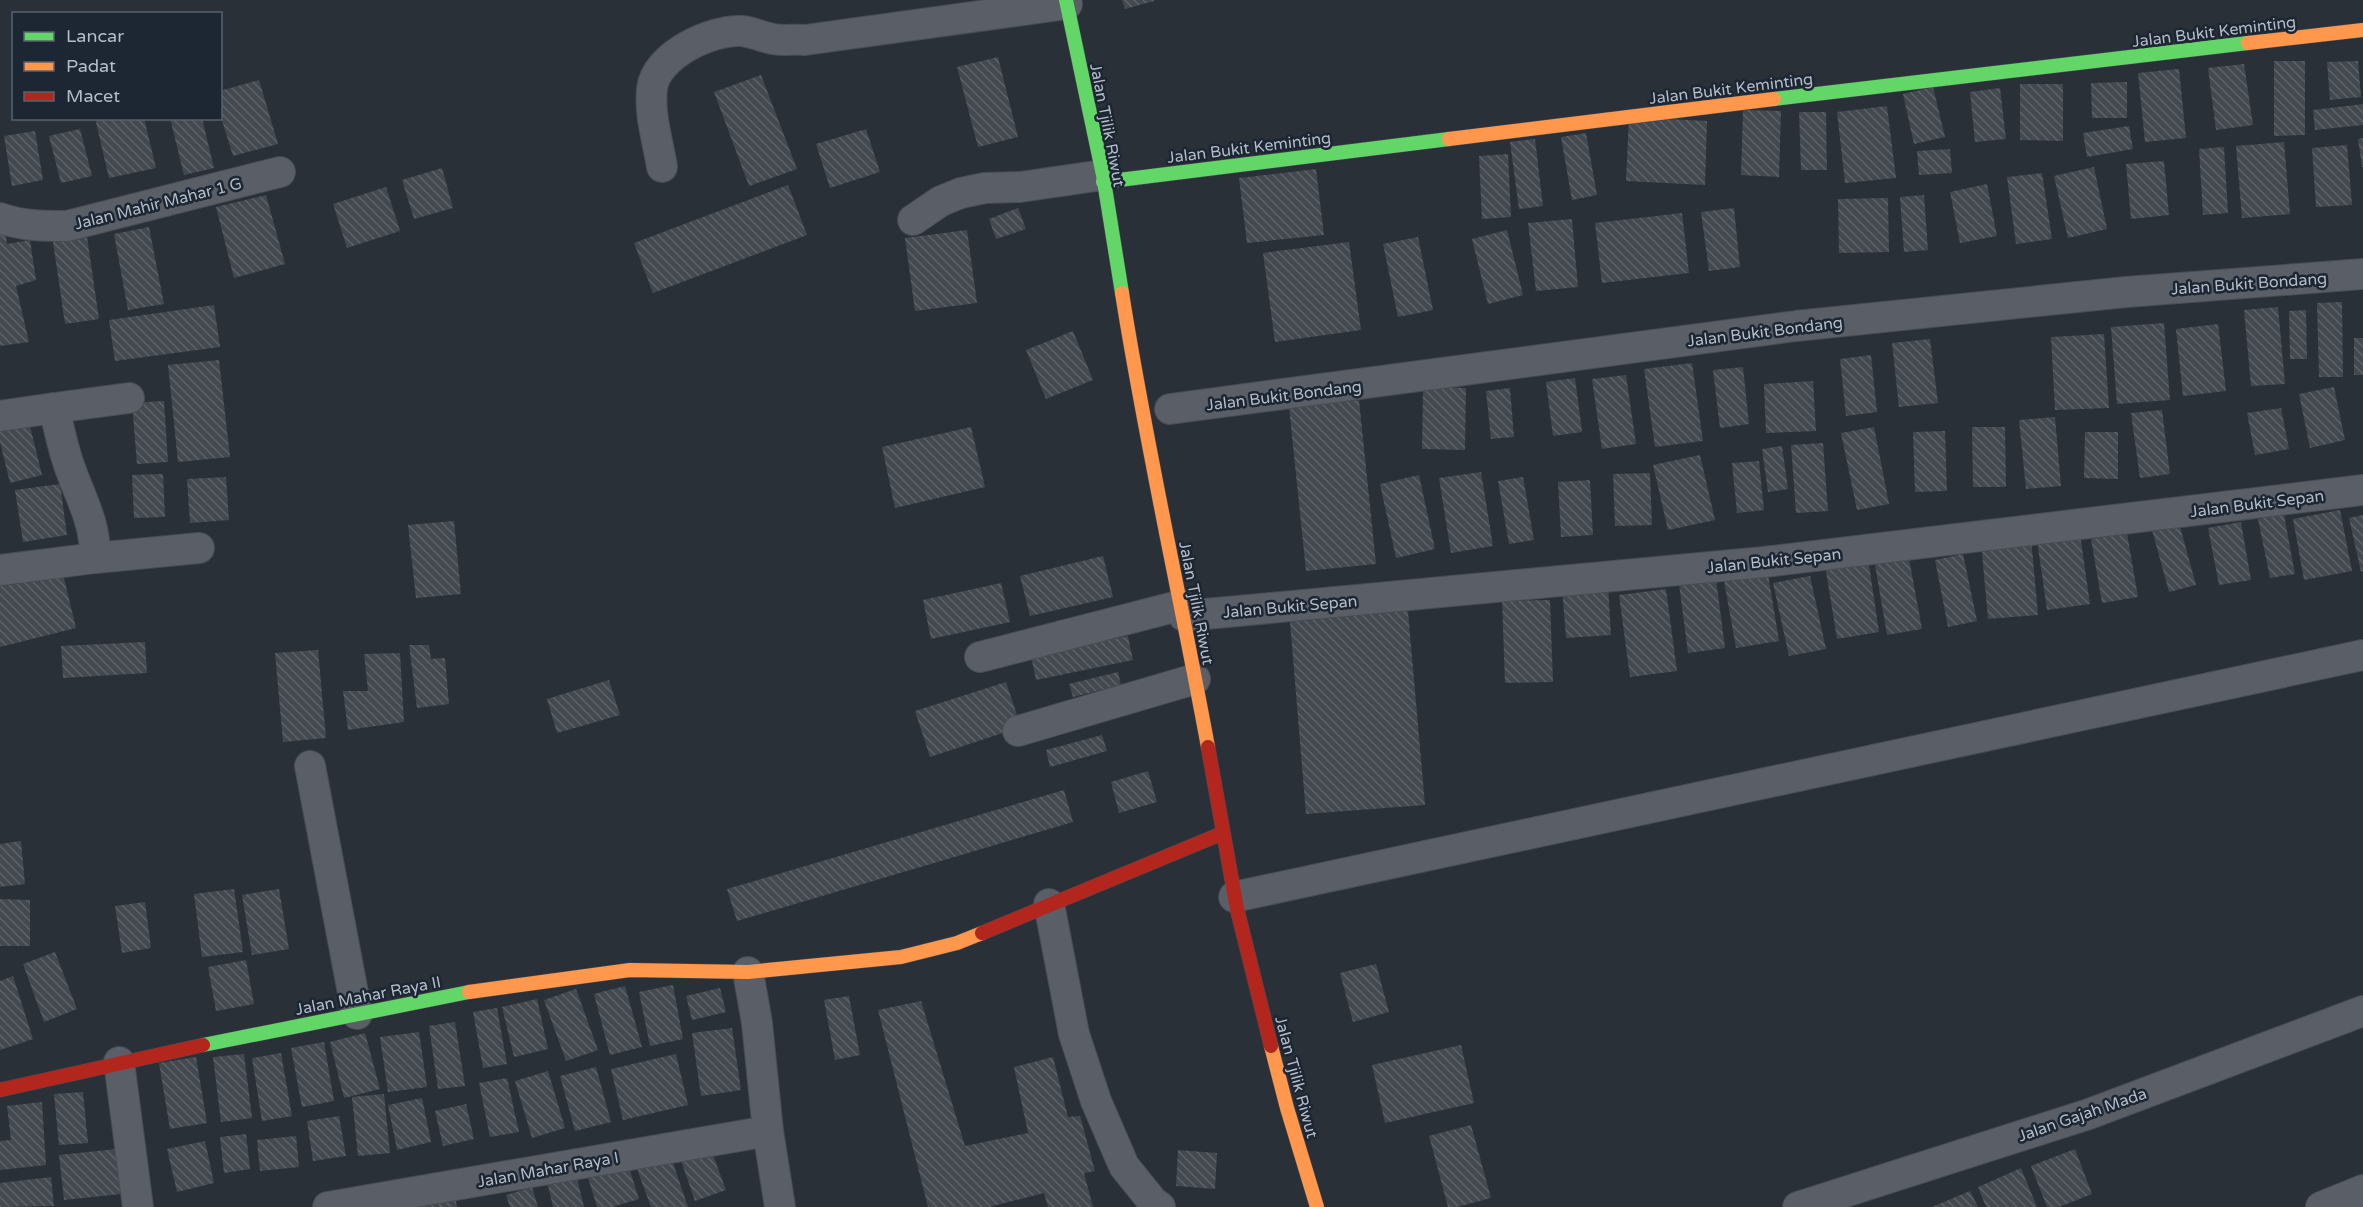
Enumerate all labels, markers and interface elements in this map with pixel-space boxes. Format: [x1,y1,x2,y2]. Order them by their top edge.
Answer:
legend [12,12,222,120]
street label: Jalan Bukit Keminting [2131,12,2297,52]
text: Lancar [66,25,124,47]
text: Padat [66,55,116,77]
street label: Jalan Tjilik Riwut [1085,62,1129,189]
street label: Jalan Bukit Keminting [1648,69,1814,109]
text: Macet [66,85,120,107]
street label: Jalan Bukit Keminting [1166,128,1332,168]
street label: Jalan Mahir Mahar 1 G [73,174,244,234]
street label: Jalan Bukit Bondang [2170,269,2328,299]
street label: Jalan Bukit Bondang [1686,313,1844,351]
street label: Jalan Bukit Bondang [1205,377,1363,415]
street label: Jalan Bukit Sepan [2189,486,2325,522]
street label: Jalan Tjilik Riwut [1174,540,1218,667]
street label: Jalan Bukit Sepan [1706,544,1842,578]
street label: Jalan Bukit Sepan [1222,591,1358,623]
street label: Jalan Mahar Raya II [294,972,443,1020]
street label: Jalan Tjilik Riwut [1270,1014,1322,1141]
street label: Jalan Gajah Mada [2015,1084,2149,1146]
street label: Jalan Mahar Raya I [476,1148,620,1192]

